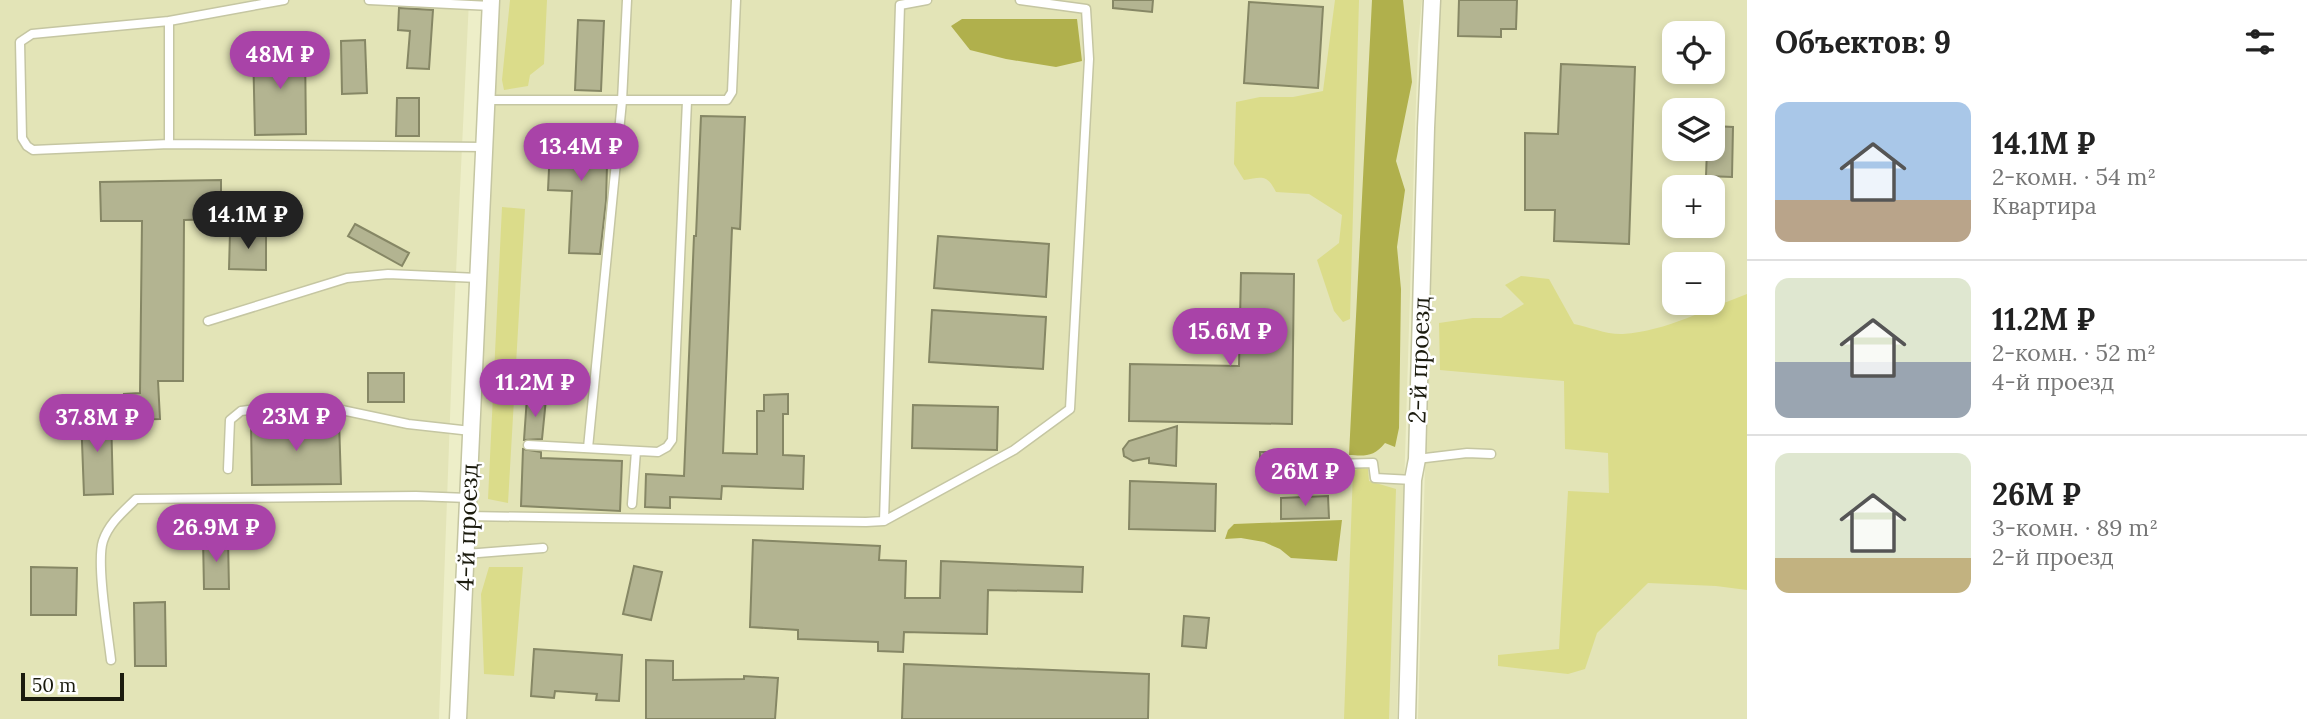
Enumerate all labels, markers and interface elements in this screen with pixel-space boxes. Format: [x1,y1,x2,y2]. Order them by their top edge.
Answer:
map controls [1662,21,1725,315]
button: locate [1662,21,1725,84]
text: Объектов: 9 [1775,23,1951,61]
icon: filters [2241,23,2279,61]
pin: 48M ₽ [231,32,329,91]
text: 48M ₽ [246,39,314,68]
button: layers [1662,98,1725,161]
pin: 13.4M ₽ [516,124,646,183]
text: 14.1M ₽ [1992,124,2095,162]
icon: home [1831,130,1915,214]
text: 13.4M ₽ [540,131,622,160]
text: 2-комн. · 54 m² [1992,162,2156,191]
button: + [1662,175,1725,238]
pin: 14.1M ₽ [183,191,313,251]
text: Квартира [1992,191,2097,220]
text: 14.1M ₽ [208,199,288,228]
button: − [1662,252,1725,315]
street label: 2-й проезд [1401,296,1437,424]
text: 11.2M ₽ [1992,300,2095,338]
icon: home [1831,306,1915,390]
pin: 15.6M ₽ [1165,308,1295,368]
text: 15.6M ₽ [1189,316,1271,345]
text: 2-комн. · 52 m² [1992,338,2156,367]
pin: 11.2M ₽ [470,360,600,419]
text: 11.2M ₽ [496,367,574,396]
text: 4-й проезд [1992,367,2114,396]
pin: 23M ₽ [247,393,345,453]
pin: 37.8M ₽ [32,394,162,454]
text: 23M ₽ [262,401,330,430]
text: 37.8M ₽ [55,402,139,431]
pin: 26M ₽ [1256,448,1354,508]
text: 26M ₽ [1271,456,1339,485]
street label: 4-й проезд [449,463,485,591]
text: 26M ₽ [1992,475,2081,513]
icon: home [1831,481,1915,565]
pin: 26.9M ₽ [151,504,281,564]
text: 26.9M ₽ [173,512,259,541]
text: 3-комн. · 89 m² [1992,513,2158,542]
text: 2-й проезд [1992,542,2114,571]
scale bar [21,670,124,702]
text: 50 m [32,673,76,697]

